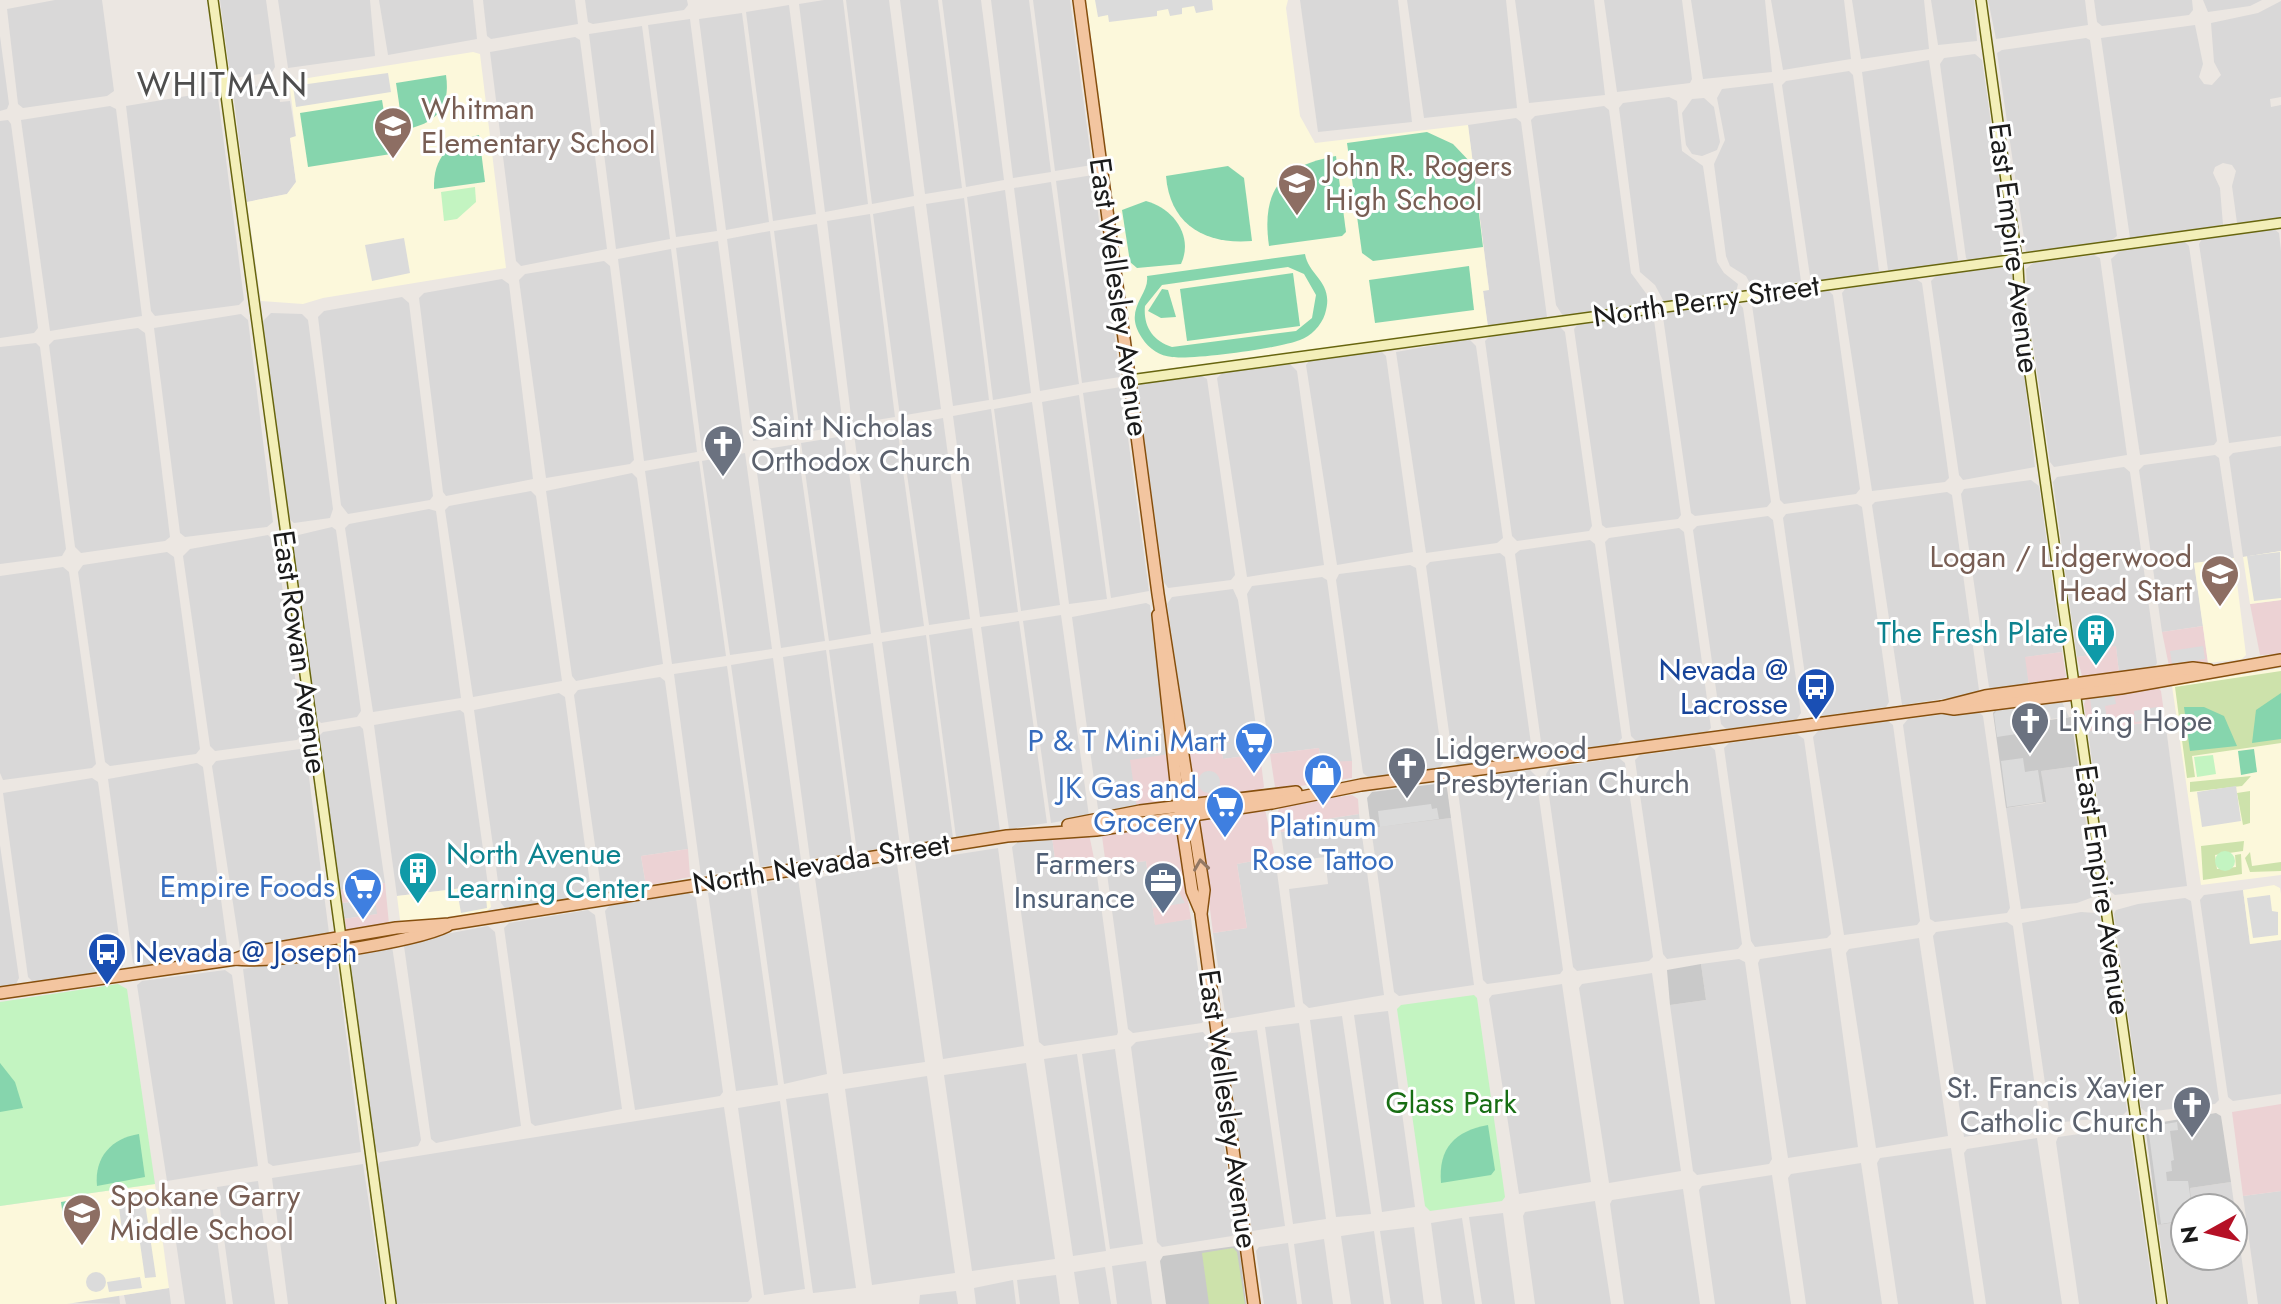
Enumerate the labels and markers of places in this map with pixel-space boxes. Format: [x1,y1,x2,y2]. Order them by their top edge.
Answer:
place label: Whitman Elementary School [421,87,656,164]
school or university icon: Whitman Elementary School [372,105,414,160]
place label: John R. Rogers High School [1321,144,1512,221]
school or university icon: John R. Rogers High School [1276,162,1318,217]
place label: Saint Nicholas Orthodox Church [751,405,971,482]
church icon: Saint Nicholas Orthodox Church [702,423,744,478]
place label: Logan / Lidgerwood Head Start [1929,535,2193,612]
school or university icon: Logan / Lidgerwood Head Start [2199,553,2241,608]
place label: The Fresh Plate [1877,611,2068,654]
building icon: The Fresh Plate [2075,612,2117,667]
place label: Nevada @ Lacrosse [1658,648,1788,725]
bus stop icon: Nevada @ Lacrosse [1795,666,1837,721]
place label: Living Hope [2058,699,2213,742]
church icon: Living Hope [2009,700,2051,755]
place label: P & T Mini Mart [1027,719,1227,762]
supermarket icon: P & T Mini Mart [1233,720,1275,775]
place label: Lidgerwood Presbyterian Church [1435,727,1690,804]
church icon: Lidgerwood Presbyterian Church [1386,745,1428,800]
shop icon: Platinum Rose Tattoo [1302,752,1344,807]
place label: JK Gas and Grocery [1054,766,1198,843]
supermarket icon: JK Gas and Grocery [1204,784,1246,839]
place label: Platinum Rose Tattoo [1252,804,1394,881]
place label: North Avenue Learning Center [446,832,650,909]
place label: Farmers Insurance [1014,842,1135,919]
building icon: North Avenue Learning Center [397,850,439,905]
office icon: Farmers Insurance [1142,860,1184,915]
place label: Empire Foods [160,865,335,908]
supermarket icon: Empire Foods [342,866,384,921]
place label: Nevada @ Joseph [135,930,357,973]
bus stop icon: Nevada @ Joseph [86,931,128,986]
place label: St. Francis Xavier Catholic Church [1947,1066,2165,1143]
church icon: St. Francis Xavier Catholic Church [2171,1084,2213,1139]
place label: Spokane Garry Middle School [110,1174,301,1251]
school or university icon: Spokane Garry Middle School [61,1192,103,1247]

